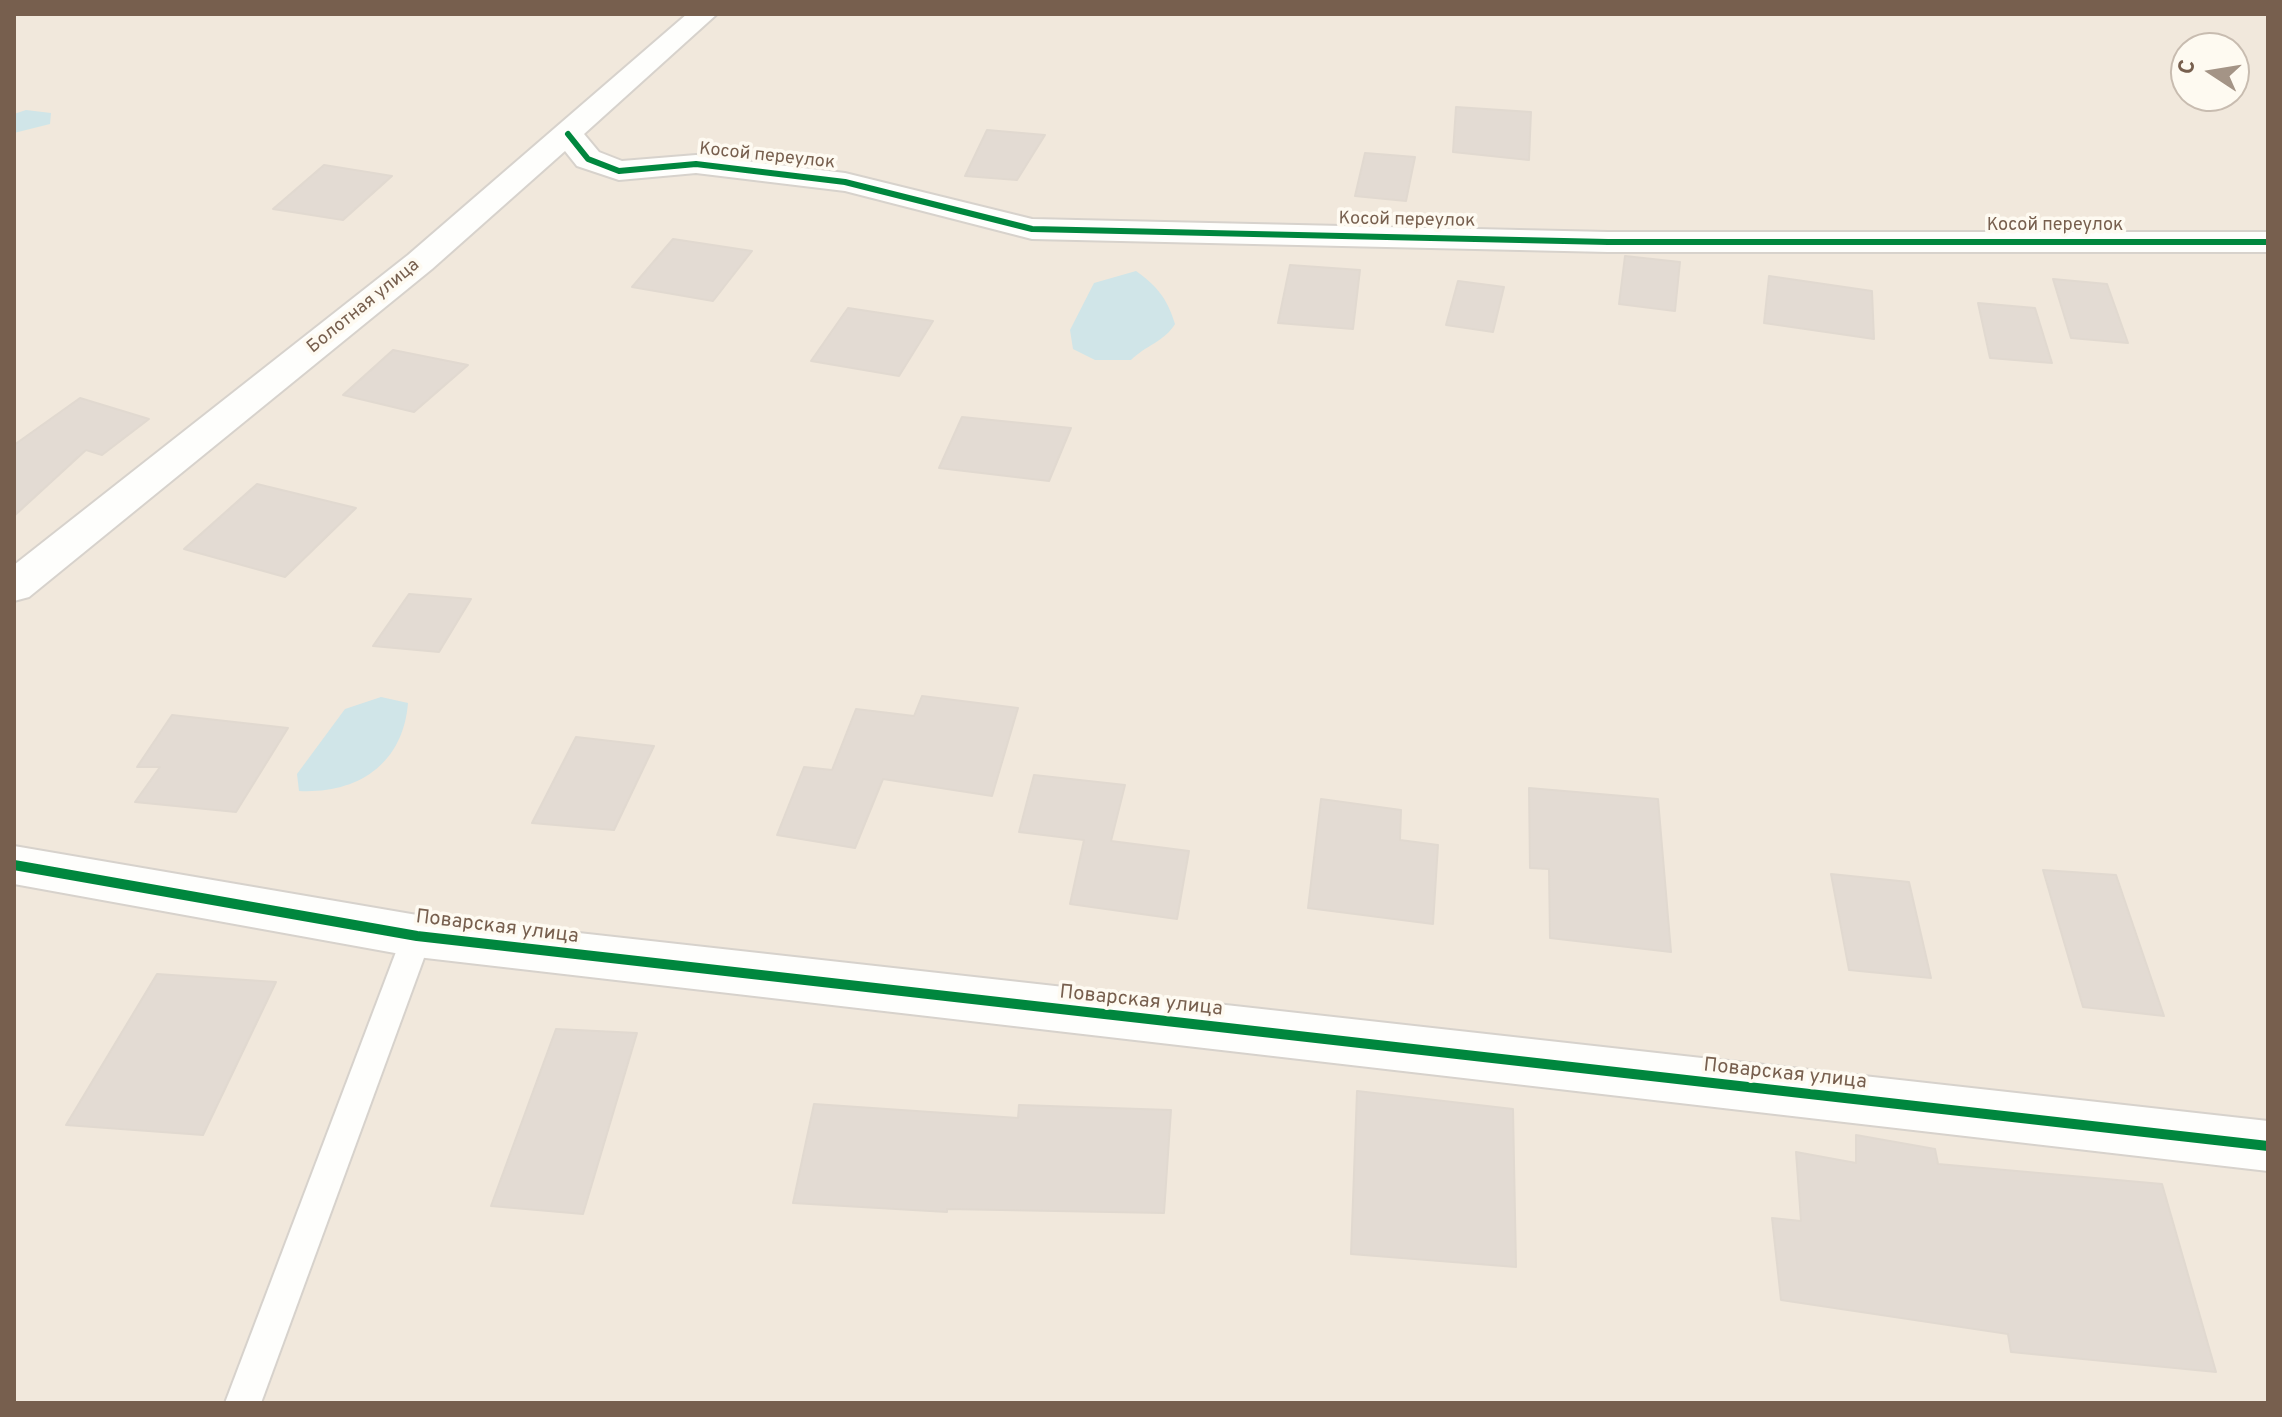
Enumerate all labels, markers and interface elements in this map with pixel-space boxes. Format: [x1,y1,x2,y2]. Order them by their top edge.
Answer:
north arrow [2170,32,2250,112]
text: С [2173,58,2203,77]
street label: Косой переулок [698,139,836,175]
street label: Косой переулок [1338,209,1476,233]
street label: Косой переулок [1987,215,2123,237]
street label: Болотная улица [304,255,424,359]
street label: Поварская улица [414,906,580,950]
street label: Поварская улица [1058,981,1224,1023]
street label: Поварская улица [1702,1054,1868,1096]

